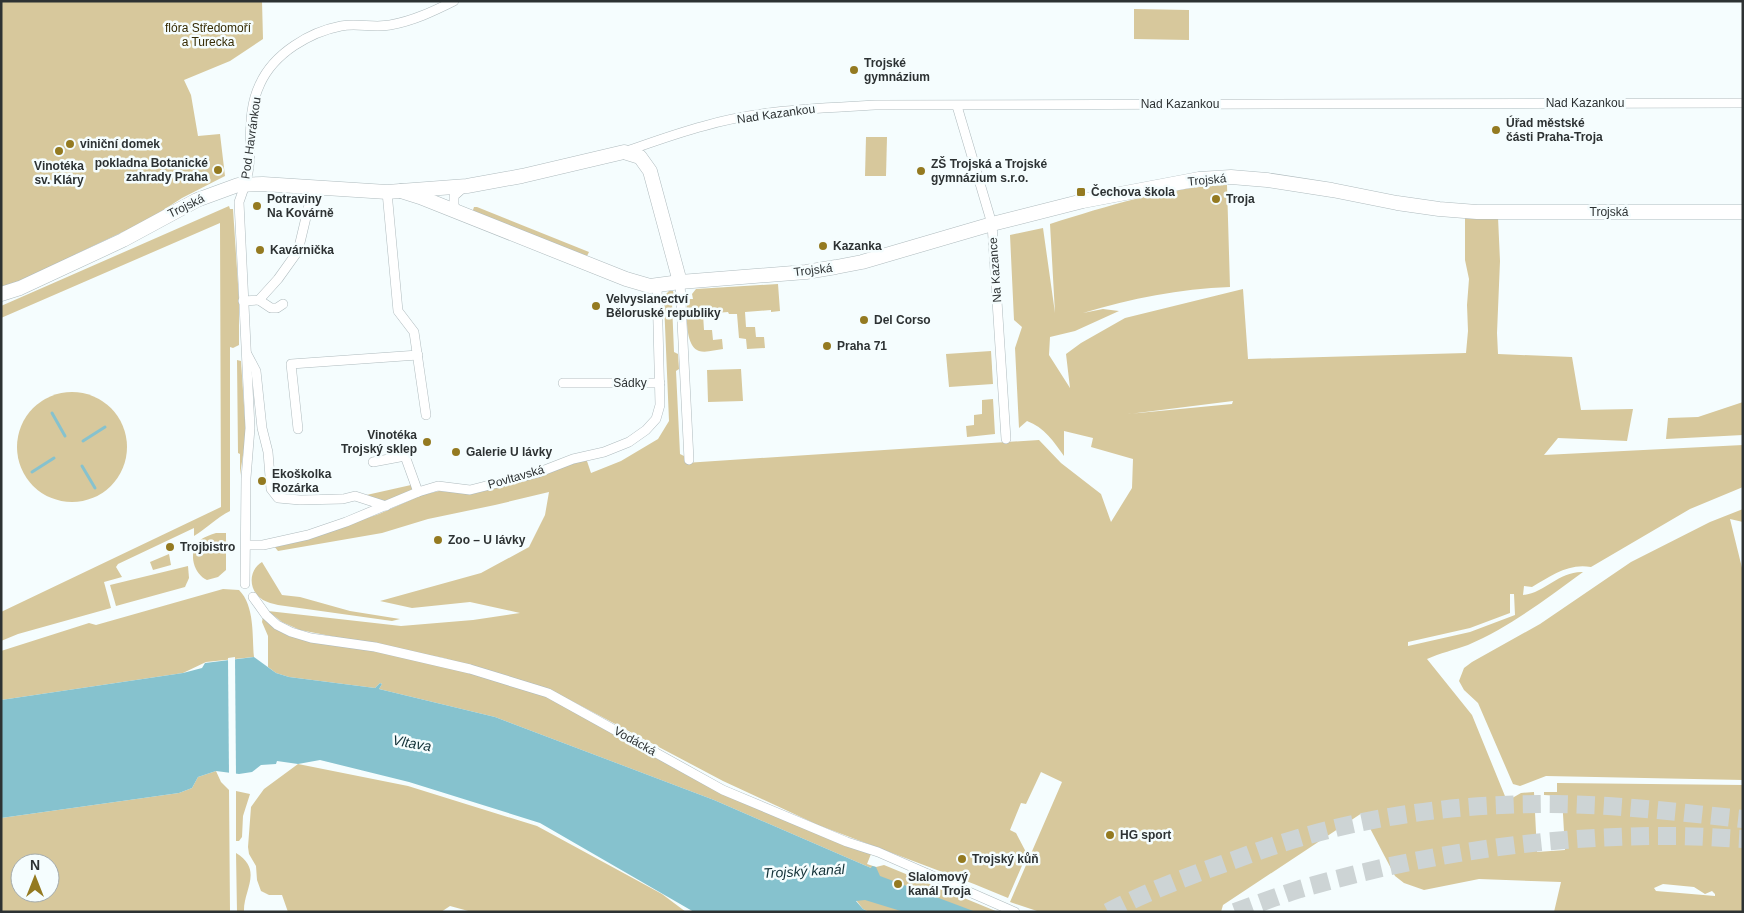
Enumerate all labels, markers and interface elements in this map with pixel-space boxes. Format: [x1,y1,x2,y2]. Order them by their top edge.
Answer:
park label: flóra Středomoří a Turecka [165,21,252,49]
place label: Trojské gymnázium [864,56,930,84]
marker: Trojské gymnázium [848,64,860,76]
street label: Pod Havránkou [238,96,264,180]
street label: Nad Kazankou [1546,96,1624,110]
street label: Nad Kazankou [1141,97,1219,111]
street label: Nad Kazankou [736,102,816,126]
place label: Úřad městské části Praha-Troja [1506,115,1603,144]
marker: Úřad městské části Praha-Troja [1490,124,1502,136]
place label: viniční domek [80,137,160,151]
marker: viniční domek [64,138,76,150]
marker: Vinotéka sv. Kláry [53,145,65,157]
place label: pokladna Botanické zahrady Praha [95,156,208,184]
place label: ZŠ Trojská a Trojské gymnázium s.r.o. [931,156,1047,185]
place label: Vinotéka sv. Kláry [34,159,84,187]
marker: pokladna Botanické zahrady Praha [212,164,224,176]
marker: ZŠ Trojská a Trojské gymnázium s.r.o. [915,165,927,177]
street label: Trojská [1187,171,1227,189]
place label: Čechova škola [1091,184,1175,199]
marker: Čechova škola [1075,186,1087,198]
street label: Trojská [165,191,207,221]
place label: Potraviny Na Kovárně [267,192,334,220]
place label: Troja [1226,192,1255,206]
marker: Troja [1210,193,1222,205]
marker: Potraviny Na Kovárně [251,200,263,212]
street label: Trojská [1590,205,1629,219]
street label: Na Kazance [986,237,1004,303]
place label: Kazanka [833,239,882,253]
marker: Kazanka [817,240,829,252]
place label: Kavárnička [270,243,334,257]
marker: Kavárnička [254,244,266,256]
street label: Trojská [793,261,833,279]
place label: Velvyslanectví Běloruské republiky [606,292,721,320]
marker: Velvyslanectví Běloruské republiky [590,300,602,312]
place label: Del Corso [874,313,931,327]
marker: Del Corso [858,314,870,326]
place label: Praha 71 [837,339,887,353]
marker: Praha 71 [821,340,833,352]
street label: Sádky [613,376,647,390]
place label: Vinotéka Trojský sklep [341,428,417,456]
marker: Vinotéka Trojský sklep [421,436,433,448]
place label: Galerie U lávky [466,445,552,459]
marker: Galerie U lávky [450,446,462,458]
street label: Povltavská [486,462,546,492]
place label: Ekoškolka Rozárka [272,467,332,495]
marker: Ekoškolka Rozárka [256,475,268,487]
place label: Zoo – U lávky [448,533,526,547]
marker: Zoo – U lávky [432,534,444,546]
place label: Trojbistro [180,540,235,554]
marker: Trojbistro [164,541,176,553]
street label: Vodácká [611,724,659,758]
water label: Vltava [391,732,433,754]
place label: HG sport [1120,828,1171,842]
marker: HG sport [1104,829,1116,841]
place label: Trojský kůň [972,852,1039,866]
north arrow [10,853,60,903]
marker: Trojský kůň [956,853,968,865]
text: N [30,857,40,873]
water label: Trojský kanál [763,861,846,881]
place label: Slalomový kanál Troja [908,870,971,898]
marker: Slalomový kanál Troja [892,878,904,890]

